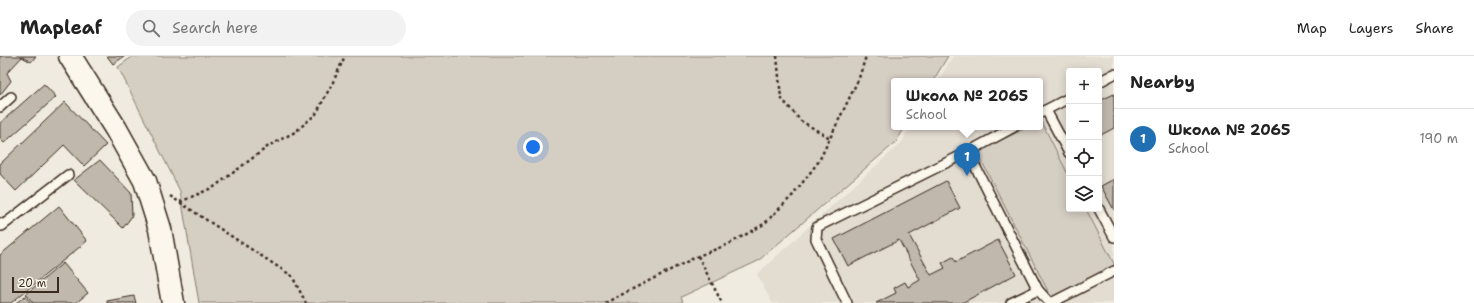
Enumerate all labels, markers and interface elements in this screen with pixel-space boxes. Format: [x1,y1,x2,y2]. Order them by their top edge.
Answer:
search box [126,10,406,46]
text: Mapleaf [20,15,102,40]
icon: search [140,17,162,39]
text: Search here [172,18,258,38]
text: Map [1297,19,1327,37]
text: Layers [1349,19,1393,37]
text: Share [1415,19,1454,37]
map controls [1066,68,1102,212]
button: + [1066,68,1102,104]
text: Nearby [1130,71,1195,93]
popup [891,78,1043,130]
text: Школа № 2065 [906,86,1028,106]
button: − [1066,104,1102,140]
text: School [906,106,947,123]
text: Школа № 2065 [1168,120,1290,140]
text: 1 [1140,130,1146,147]
text: 190 m [1419,130,1458,147]
your location [523,137,543,157]
button: locate [1066,140,1102,176]
text: School [1168,140,1209,157]
pin: 1 [954,143,980,176]
button: layers [1066,176,1102,212]
scale bar [12,275,59,294]
text: 20 m [18,276,46,291]

